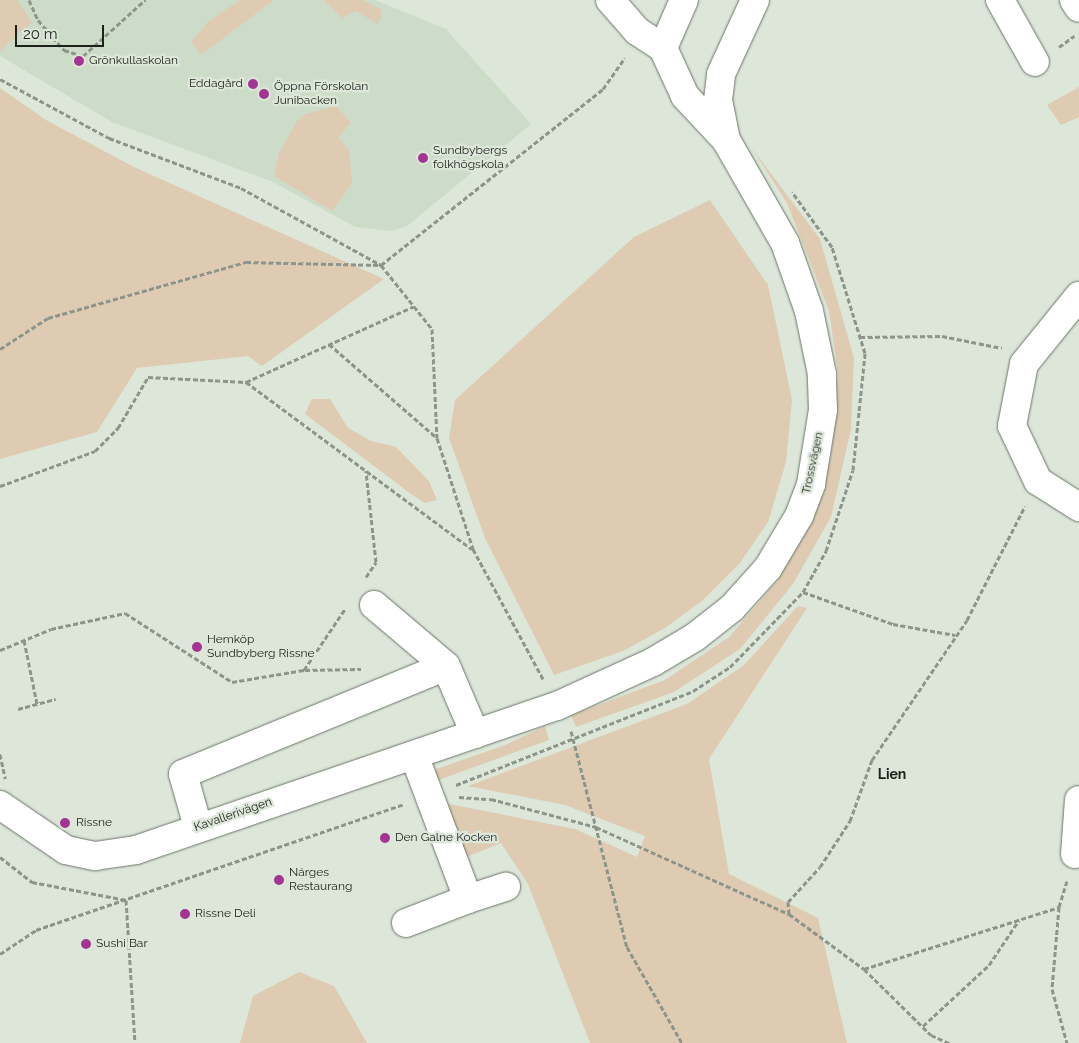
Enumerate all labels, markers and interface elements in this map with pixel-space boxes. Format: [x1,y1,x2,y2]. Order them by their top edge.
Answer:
scale bar [18,15,106,47]
text: 20 m [23,25,58,43]
place label: Grönkullaskolan [89,54,178,68]
marker: Grönkullaskolan [73,55,85,67]
place label: Eddagård [189,77,243,91]
marker: Eddagård [247,78,259,90]
place label: Öppna Förskolan Junibacken [274,80,368,108]
marker: Öppna Förskolan Junibacken [258,88,270,100]
place label: Sundbybergs folkhögskola [433,144,507,172]
marker: Sundbybergs folkhögskola [417,152,429,164]
street label: Trossvägen [799,431,827,495]
place label: Hemköp Sundbyberg Rissne [207,633,315,661]
marker: Hemköp Sundbyberg Rissne [191,641,203,653]
district label: Lien [878,766,906,782]
street label: Kavallerivägen [192,795,274,835]
marker: Rissne [58,816,72,830]
place label: Rissne [76,816,112,830]
place label: Den Galne Kocken [395,831,497,845]
marker: Den Galne Kocken [379,832,391,844]
place label: Nárges Restaurang [289,866,352,894]
marker: Nárges Restaurang [273,874,285,886]
place label: Rissne Deli [195,907,256,921]
marker: Rissne Deli [179,908,191,920]
place label: Sushi Bar [96,937,148,951]
marker: Sushi Bar [80,938,92,950]

